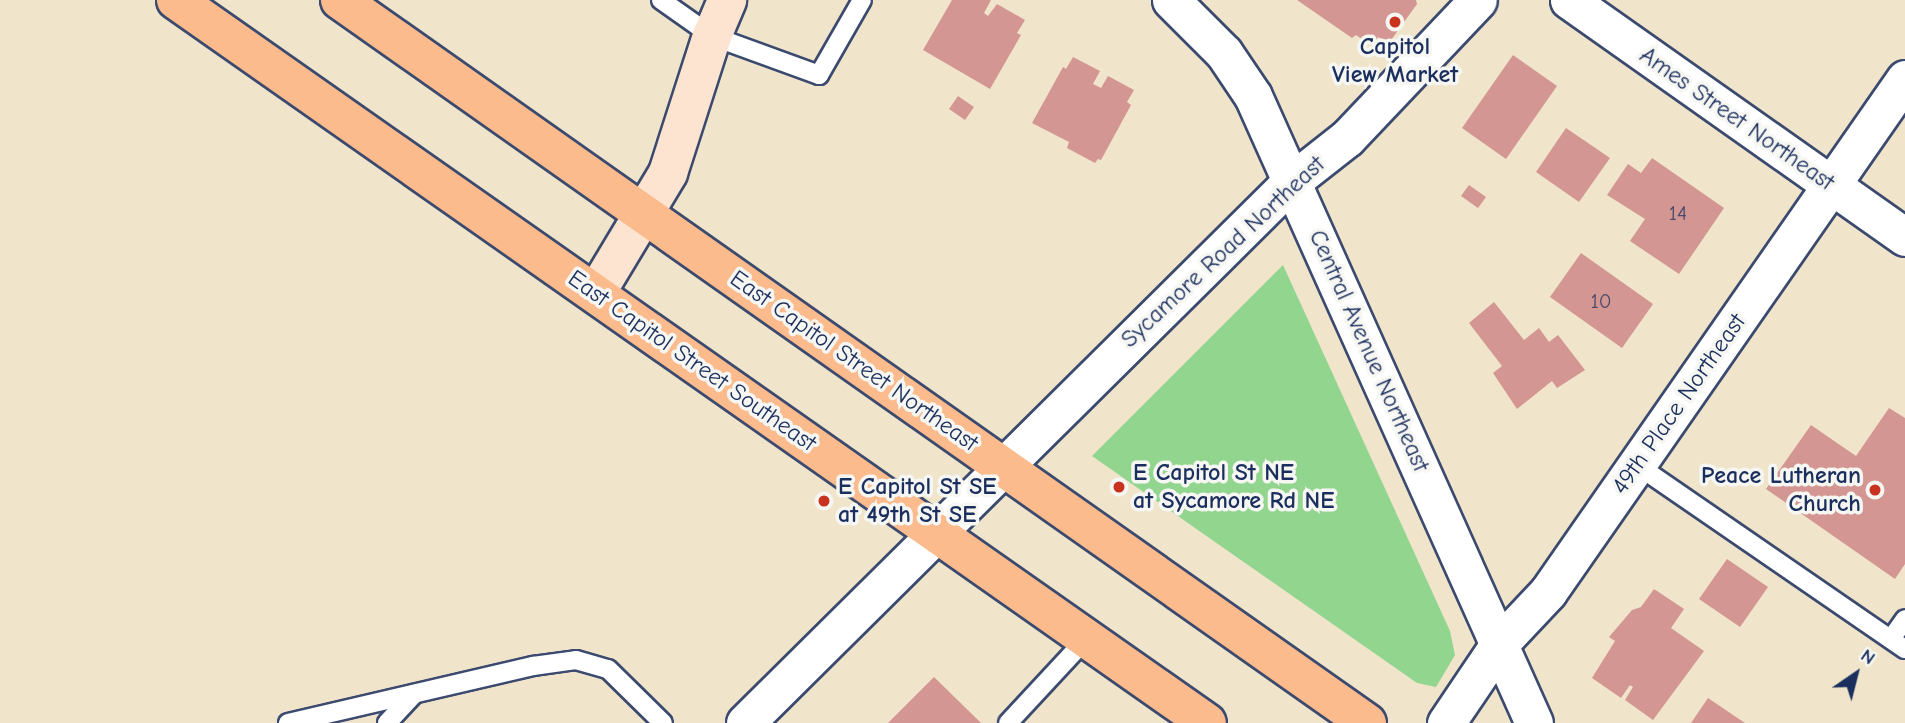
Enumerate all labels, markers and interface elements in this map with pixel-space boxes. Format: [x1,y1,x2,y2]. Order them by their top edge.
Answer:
marker: Capitol View Market [1387,14,1403,30]
place label: Capitol View Market [1332,33,1458,89]
street label: Ames Street Northeast [1634,41,1840,197]
street label: Sycamore Road Northeast [1115,150,1331,354]
house number: 14 [1669,200,1687,226]
street label: Central Avenue Northeast [1303,226,1435,476]
street label: East Capitol Street Southeast [562,264,822,458]
street label: East Capitol Street Northeast [724,264,984,458]
house number: 10 [1590,288,1612,314]
street label: 49th Place Northeast [1606,308,1752,500]
place label: E Capitol St NE at Sycamore Rd NE [1133,459,1335,515]
place label: Peace Lutheran Church [1701,462,1861,518]
place label: E Capitol St SE at 49th St SE [838,473,996,529]
marker: E Capitol St NE at Sycamore Rd NE [1111,479,1127,495]
marker: Peace Lutheran Church [1867,482,1883,498]
marker: E Capitol St SE at 49th St SE [816,493,832,509]
north arrow [1821,639,1891,709]
text: N [1857,644,1879,669]

